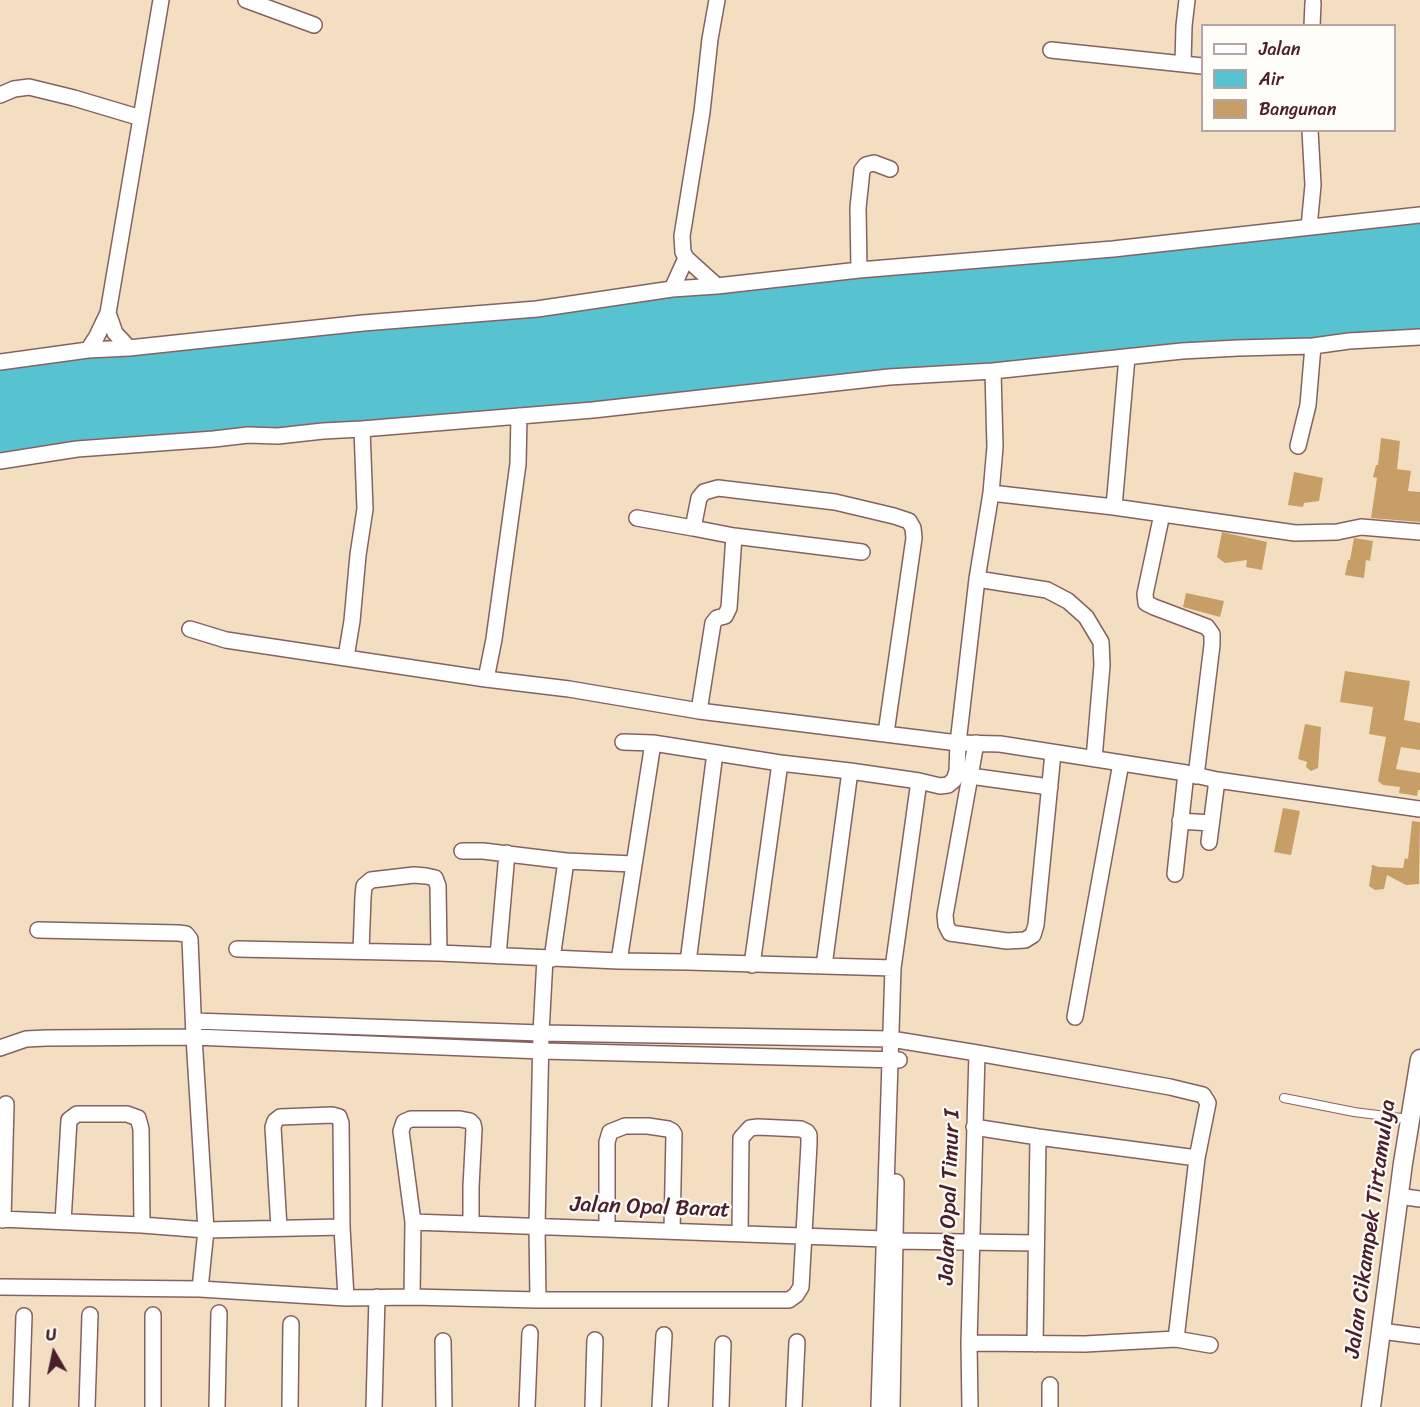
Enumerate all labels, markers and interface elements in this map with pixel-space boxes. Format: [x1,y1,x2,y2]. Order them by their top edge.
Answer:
legend [1201,24,1396,132]
text: Jalan [1259,33,1300,65]
text: Air [1259,63,1283,95]
text: Bangunan [1259,93,1336,125]
street label: Jalan Cikampek Tirtamulya [1340,1098,1402,1360]
street label: Jalan Opal Timur I [934,1109,966,1285]
street label: Jalan Opal Barat [570,1192,730,1224]
text: U [44,1320,59,1350]
north arrow [24,1323,84,1383]

